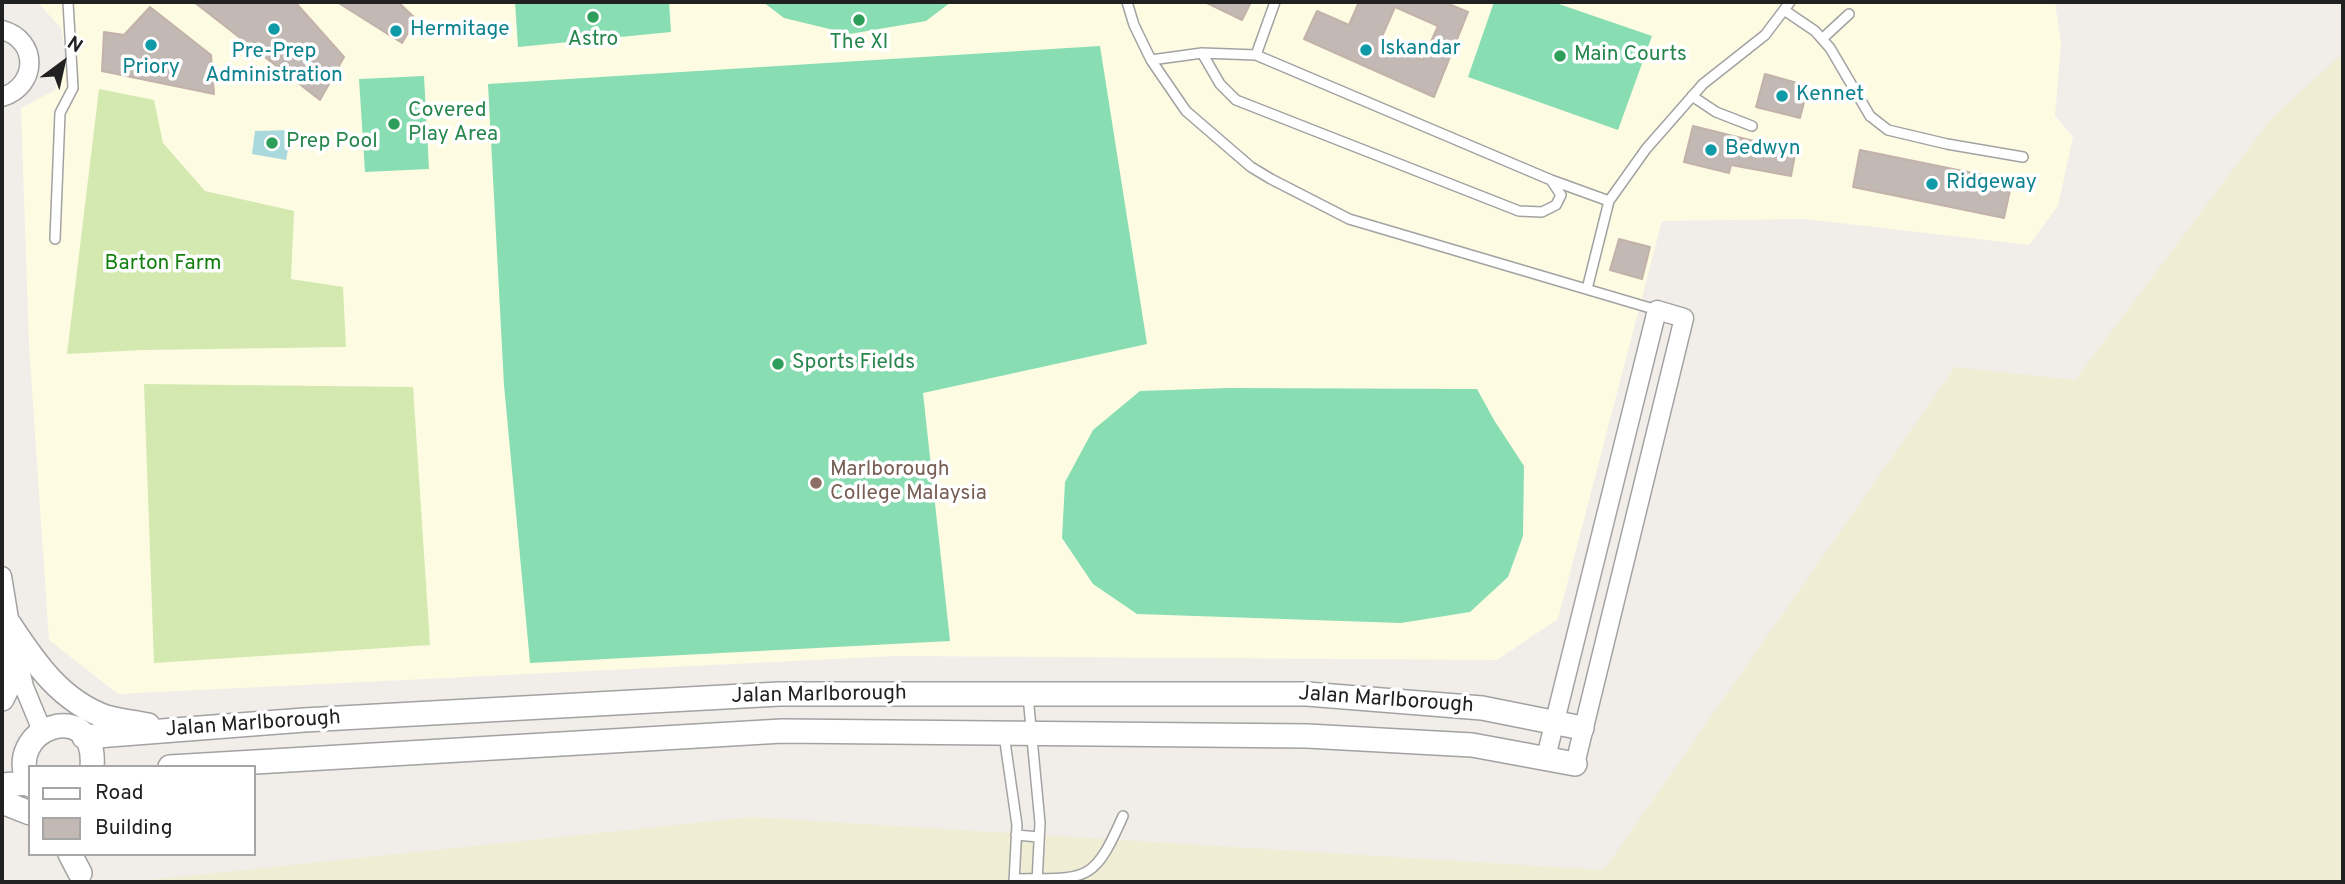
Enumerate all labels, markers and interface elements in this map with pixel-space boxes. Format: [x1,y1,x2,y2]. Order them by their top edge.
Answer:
marker: Astro [585,9,601,25]
marker: The XI [851,12,867,28]
place label: Hermitage [410,18,510,44]
marker: Pre-Prep Administration [266,21,282,37]
marker: Hermitage [388,23,404,39]
north arrow [28,28,98,98]
place label: Astro [568,28,618,54]
place label: The XI [830,31,888,57]
text: N [62,32,87,59]
marker: Priory [143,37,159,53]
place label: Iskandar [1380,37,1461,63]
place label: Pre-Prep Administration [205,40,343,90]
marker: Iskandar [1358,42,1374,58]
place label: Main Courts [1574,43,1687,69]
marker: Main Courts [1552,48,1568,64]
place label: Priory [122,56,180,82]
place label: Kennet [1796,83,1864,109]
marker: Kennet [1774,88,1790,104]
place label: Covered Play Area [408,99,498,149]
marker: Covered Play Area [386,116,402,132]
place label: Prep Pool [286,130,378,156]
marker: Prep Pool [264,135,280,151]
place label: Bedwyn [1725,137,1801,163]
marker: Bedwyn [1703,142,1719,158]
place label: Ridgeway [1946,171,2037,197]
marker: Ridgeway [1924,176,1940,192]
park label: Barton Farm [104,252,222,278]
place label: Sports Fields [792,351,915,377]
marker: Sports Fields [770,356,786,372]
place label: Marlborough College Malaysia [830,458,987,508]
marker: Marlborough College Malaysia [808,475,824,491]
street label: Jalan Marlborough [731,682,907,710]
street label: Jalan Marlborough [1297,682,1475,720]
street label: Jalan Marlborough [164,706,342,744]
legend [28,765,256,856]
text: Road [95,780,144,807]
text: Building [95,815,173,842]

